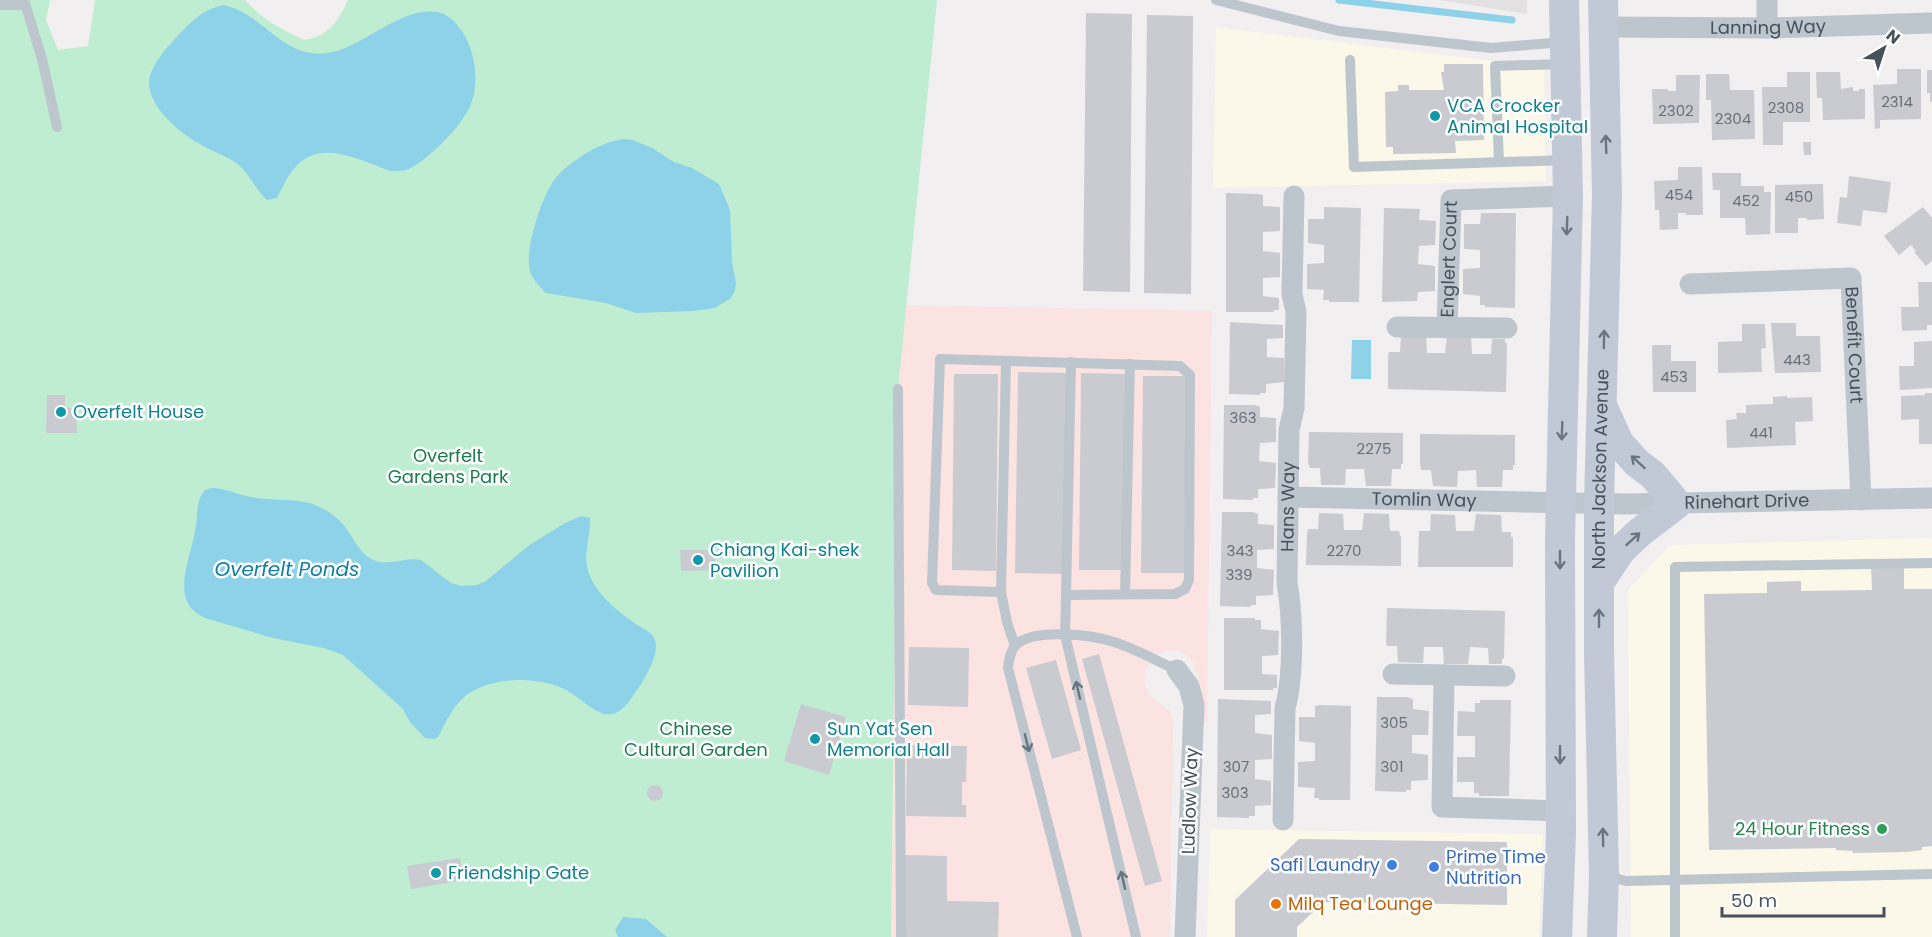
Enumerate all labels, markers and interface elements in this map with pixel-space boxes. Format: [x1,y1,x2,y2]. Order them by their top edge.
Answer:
street label: Lanning Way [1710,13,1826,40]
north arrow [1854,18,1914,78]
text: N [1881,24,1905,49]
house number: 2314 [1881,91,1913,112]
place label: VCA Crocker Animal Hospital [1447,93,1588,139]
house number: 2308 [1768,97,1804,118]
house number: 2302 [1658,100,1694,121]
house number: 2304 [1715,108,1751,129]
marker: VCA Crocker Animal Hospital [1428,109,1442,123]
one-way arrow [1600,135,1612,155]
house number: 454 [1665,184,1693,205]
house number: 450 [1785,186,1813,207]
house number: 452 [1732,190,1760,211]
street label: Englert Court [1434,200,1463,318]
one-way arrow [1561,216,1573,236]
street label: Benefit Court [1839,286,1870,404]
one-way arrow [1598,330,1610,350]
house number: 443 [1783,349,1811,370]
house number: 453 [1660,366,1688,387]
street label: North Jackson Avenue [1586,368,1614,569]
place label: Overfelt House [73,399,204,424]
marker: Overfelt House [54,405,68,419]
house number: 363 [1229,407,1257,428]
one-way arrow [1557,420,1568,440]
house number: 441 [1749,422,1773,443]
house number: 2275 [1357,438,1391,459]
park label: Overfelt Gardens Park [388,443,509,489]
one-way arrow [1630,455,1645,469]
street label: Hans Way [1274,461,1301,552]
street label: Tomlin Way [1371,486,1477,513]
street label: Rinehart Drive [1684,487,1810,515]
one-way arrow [1625,532,1640,546]
place label: Chiang Kai-shek Pavilion [710,537,860,583]
house number: 343 [1226,540,1254,561]
house number: 2270 [1327,540,1361,561]
one-way arrow [1554,550,1566,570]
marker: Chiang Kai-shek Pavilion [691,553,705,567]
water label: Overfelt Ponds [214,555,360,583]
house number: 339 [1225,564,1253,585]
one-way arrow [1593,609,1605,629]
one-way arrow [1072,681,1084,700]
house number: 305 [1380,712,1408,733]
park label: Chinese Cultural Garden [624,716,768,762]
place label: Sun Yat Sen Memorial Hall [827,716,950,762]
marker: Sun Yat Sen Memorial Hall [808,732,822,746]
one-way arrow [1021,733,1033,752]
one-way arrow [1554,745,1566,765]
street label: Ludlow Way [1175,747,1204,855]
house number: 307 [1223,756,1249,777]
house number: 301 [1380,756,1404,777]
house number: 303 [1221,782,1249,803]
place label: 24 Hour Fitness [1735,816,1870,841]
marker: 24 Hour Fitness [1875,822,1889,836]
one-way arrow [1597,827,1609,847]
place label: Prime Time Nutrition [1446,844,1546,890]
place label: Safi Laundry [1270,852,1380,877]
marker: Safi Laundry [1385,858,1399,872]
place label: Friendship Gate [448,860,589,885]
marker: Prime Time Nutrition [1427,860,1441,874]
marker: Friendship Gate [429,866,443,880]
one-way arrow [1117,871,1129,890]
scale bar [1722,880,1884,918]
text: 50 m [1731,888,1777,913]
place label: Milq Tea Lounge [1288,891,1433,916]
marker: Milq Tea Lounge [1269,897,1283,911]

